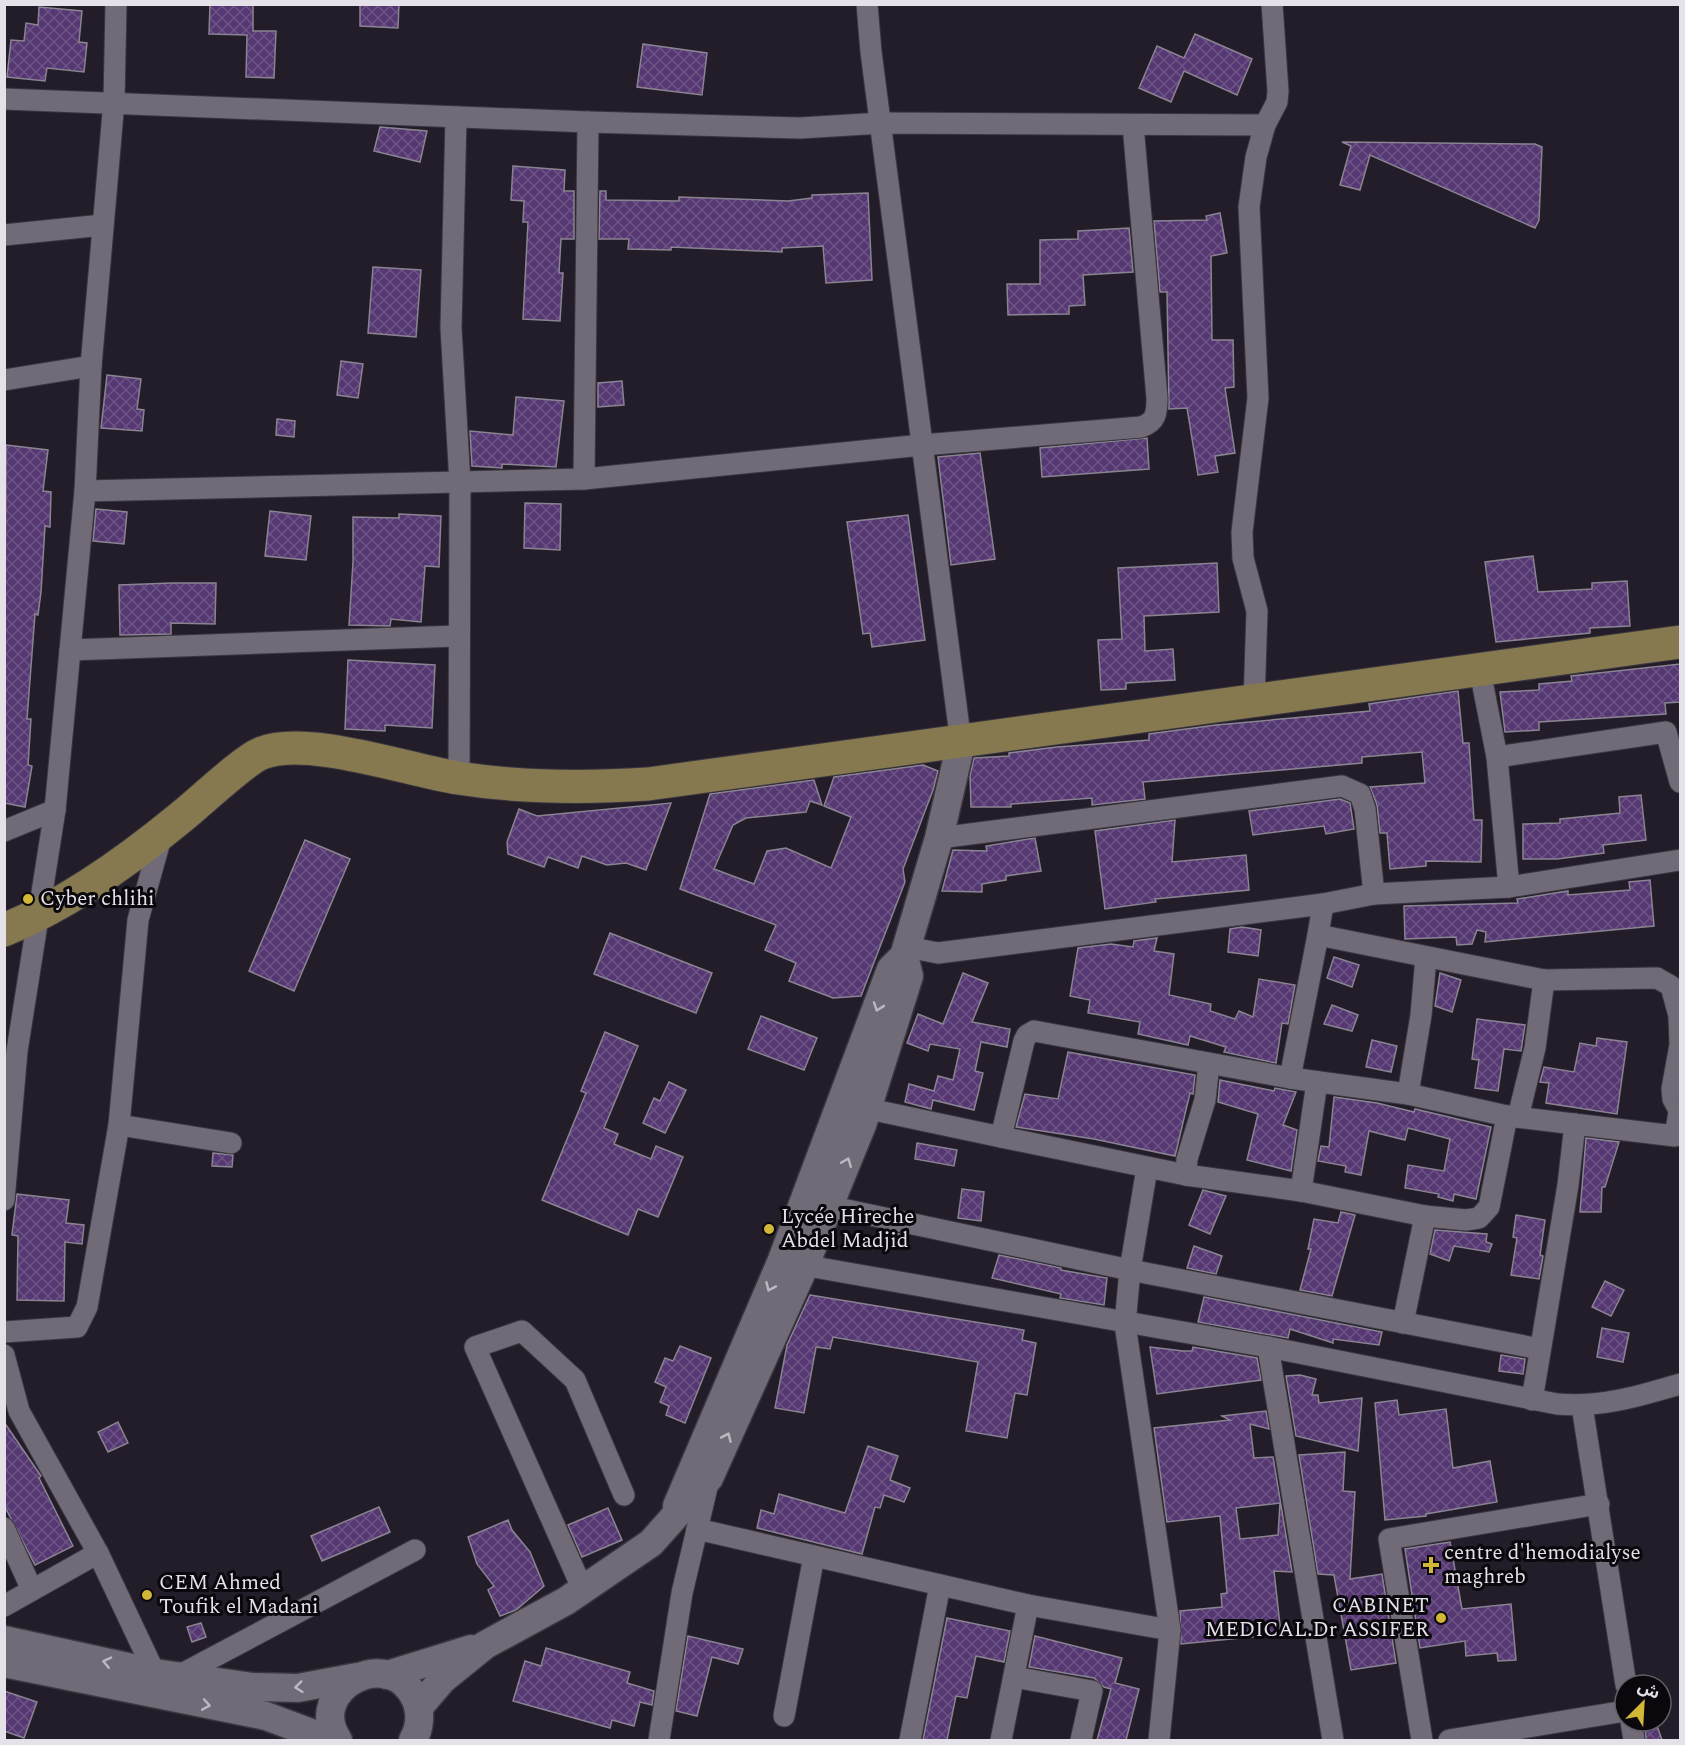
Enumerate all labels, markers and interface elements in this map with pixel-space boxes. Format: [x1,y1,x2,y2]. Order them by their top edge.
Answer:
place label: Cyber chlihi [40,883,155,915]
marker: Cyber chlihi [21,892,35,906]
one-way arrow [872,1001,885,1012]
one-way arrow [840,1158,852,1169]
place label: Lycée Hireche Abdel Madjid [781,1201,914,1257]
marker: Lycée Hireche Abdel Madjid [762,1222,776,1236]
one-way arrow [765,1281,777,1292]
one-way arrow [720,1433,732,1444]
place label: centre d'hemodialyse maghreb [1444,1537,1641,1593]
marker: centre d'hemodialyse maghreb [1422,1556,1440,1574]
place label: CEM Ahmed Toufik el Madani [159,1567,319,1623]
marker: CEM Ahmed Toufik el Madani [140,1588,154,1602]
place label: CABINET MEDICAL.Dr ASSIFER [1205,1590,1429,1646]
marker: CABINET MEDICAL.Dr ASSIFER [1434,1611,1448,1625]
one-way arrow [102,1656,112,1669]
north arrow [1613,1673,1673,1733]
text: ش [1634,1675,1664,1706]
one-way arrow [295,1680,304,1693]
one-way arrow [200,1698,210,1711]

